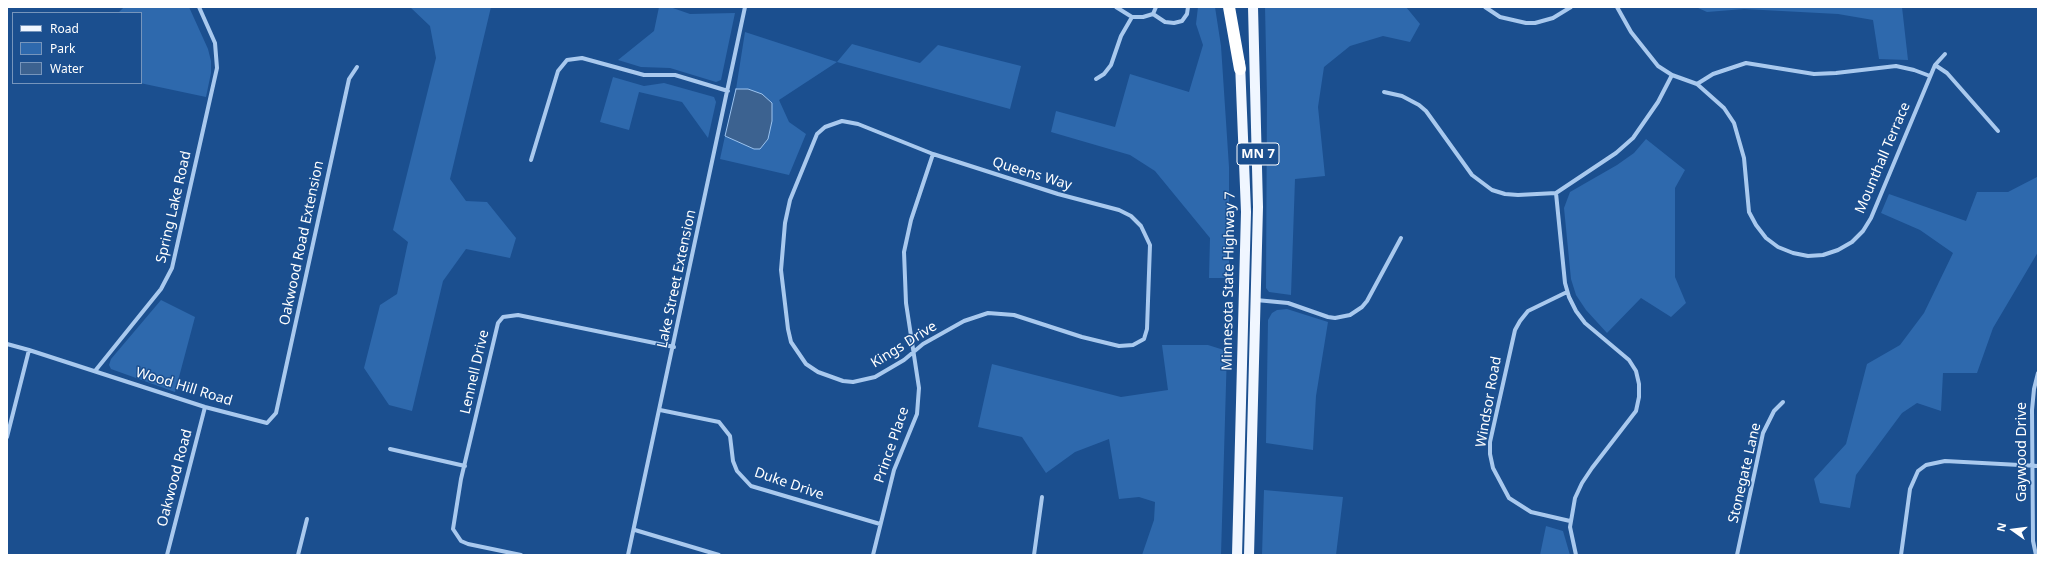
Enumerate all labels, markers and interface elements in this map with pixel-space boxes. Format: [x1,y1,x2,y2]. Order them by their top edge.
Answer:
legend [12,12,142,84]
text: Road [50,20,79,37]
text: Park [50,40,75,57]
text: Water [50,60,84,77]
street label: Mounthall Terrace [1852,100,1914,216]
road number: MN 7 [1237,143,1279,165]
street label: Spring Lake Road [153,149,195,265]
street label: Queens Way [990,154,1074,194]
street label: Oakwood Road Extension [276,159,328,327]
street label: Minnesota State Highway 7 [1219,191,1239,371]
street label: Lake Street Extension [654,208,700,350]
street label: Kings Drive [868,318,940,372]
street label: Lennell Drive [457,328,493,416]
street label: Windsor Road [1473,355,1505,449]
street label: Wood Hill Road [134,364,234,410]
street label: Gaywood Drive [2014,402,2030,502]
street label: Prince Place [871,405,913,485]
street label: Stonegate Lane [1725,421,1765,525]
street label: Oakwood Road [154,427,196,529]
street label: Duke Drive [752,464,826,504]
north arrow [1993,510,2033,550]
text: N [1993,521,2009,533]

